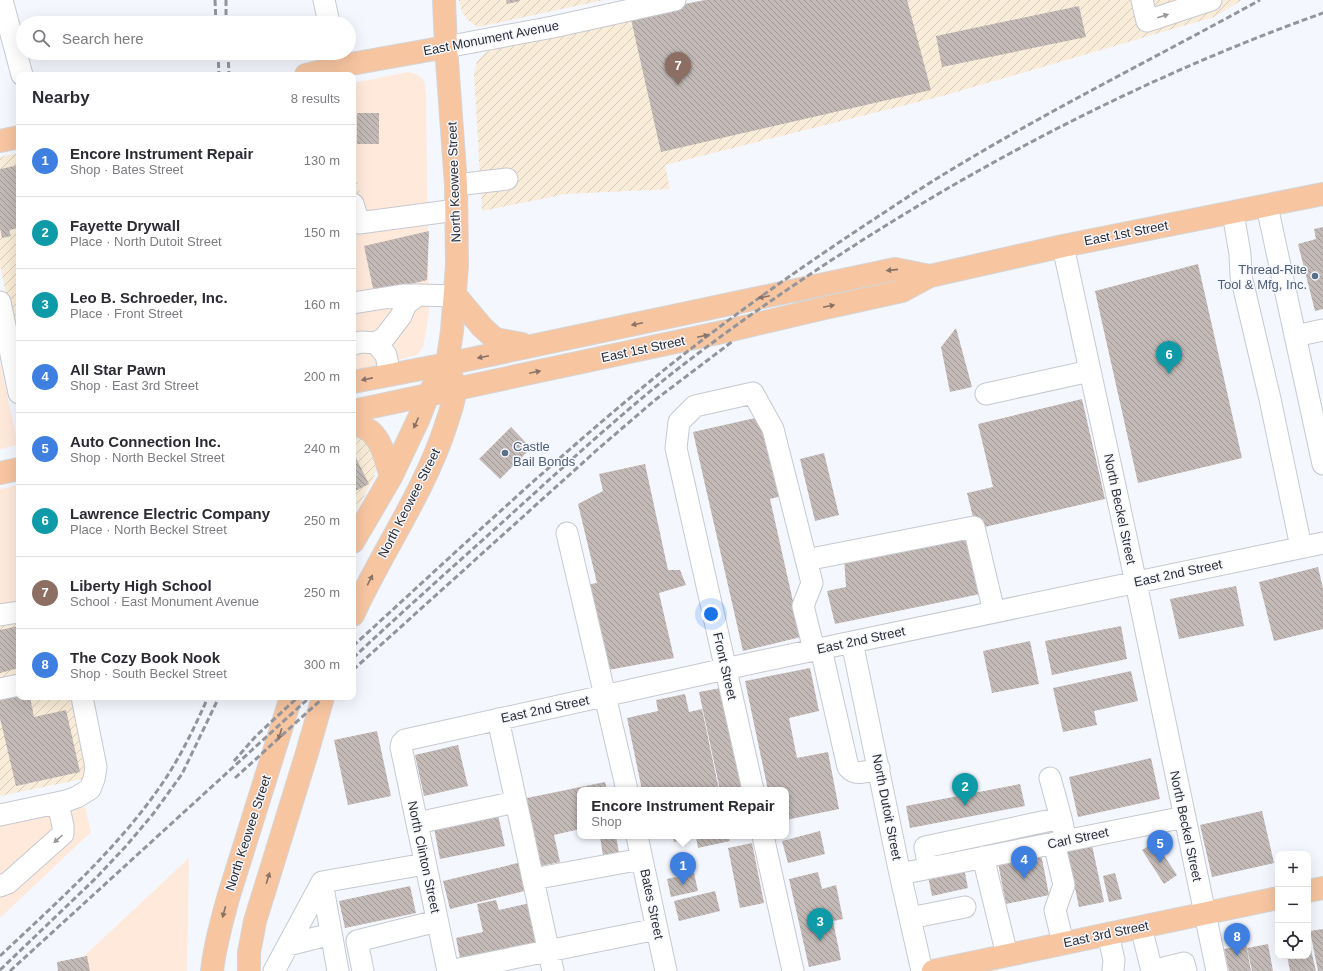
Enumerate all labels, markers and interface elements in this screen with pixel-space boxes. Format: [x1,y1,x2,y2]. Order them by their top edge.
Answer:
one-way arrow [1157,13,1169,19]
search box [16,16,356,60]
street label: East Monument Avenue [422,17,560,59]
icon: search [30,27,52,49]
text: Search here [62,30,144,47]
pin: 7 [665,52,691,85]
text: Nearby [32,88,90,107]
text: 8 results [291,91,340,106]
street label: North Keowee Street [444,121,464,243]
text: Encore Instrument Repair [70,145,253,162]
text: 1 [41,153,49,168]
text: 130 m [304,153,340,168]
text: Shop · Bates Street [70,162,183,177]
text: Fayette Drywall [70,217,180,234]
street label: East 1st Street [1083,217,1170,248]
text: 2 [41,225,49,240]
text: 150 m [304,225,340,240]
text: Place · North Dutoit Street [70,234,222,249]
place label: Thread-Rite Tool & Mfg, Inc. [1217,262,1307,292]
one-way arrow [885,267,898,274]
marker: Thread-Rite Tool & Mfg, Inc. [1310,271,1320,281]
text: Leo B. Schroeder, Inc. [70,289,228,306]
one-way arrow [758,294,771,300]
text: 3 [41,297,49,312]
text: 160 m [304,297,340,312]
one-way arrow [823,303,836,309]
text: Place · Front Street [70,306,183,321]
one-way arrow [631,321,643,327]
street label: East 1st Street [600,333,687,365]
one-way arrow [697,333,709,339]
pin: 6 [1156,341,1182,374]
one-way arrow [477,354,489,360]
text: All Star Pawn [70,361,166,378]
text: 4 [41,369,49,384]
text: 200 m [304,369,340,384]
one-way arrow [529,369,541,375]
one-way arrow [361,377,374,383]
text: Shop · East 3rd Street [70,378,199,393]
one-way arrow [413,418,419,429]
text: Auto Connection Inc. [70,433,221,450]
place label: Castle Bail Bonds [513,439,576,469]
text: 5 [41,441,49,456]
text: 240 m [304,441,340,456]
street label: North Keowee Street [375,445,443,560]
marker: Castle Bail Bonds [500,448,510,458]
text: Shop · North Beckel Street [70,450,225,465]
street label: North Beckel Street [1101,452,1139,566]
text: Lawrence Electric Company [70,505,270,522]
text: 6 [41,513,49,528]
text: 250 m [304,513,340,528]
text: Place · North Beckel Street [70,522,227,537]
street label: East 2nd Street [1133,556,1224,590]
one-way arrow [367,574,373,586]
text: Liberty High School [70,577,212,594]
text: 7 [41,585,49,600]
text: 250 m [304,585,340,600]
text: School · East Monument Avenue [70,594,259,609]
your location [701,604,721,624]
street label: East 2nd Street [816,623,907,657]
street label: Front Street [710,631,740,702]
text: The Cozy Book Nook [70,649,220,666]
text: 8 [41,657,49,672]
text: 300 m [304,657,340,672]
text: Shop · South Beckel Street [70,666,227,681]
street label: East 2nd Street [500,692,591,726]
one-way arrow [276,729,282,741]
street label: North Dutoit Street [869,753,905,862]
street label: North Beckel Street [1167,769,1205,883]
street label: North Keowee Street [222,773,274,893]
pin: 2 [952,773,978,806]
popup [577,787,789,839]
text: Encore Instrument Repair [591,797,775,814]
street label: North Clinton Street [405,800,443,915]
text: Shop [591,814,622,829]
street label: Carl Street [1046,824,1110,852]
pin: 5 [1147,830,1173,863]
one-way arrow [52,834,63,843]
pin: 4 [1011,846,1037,879]
map controls [1275,851,1311,959]
button: + [1275,851,1311,887]
pin: 1 [670,852,696,885]
street label: Bates Street [637,867,667,941]
one-way arrow [265,872,271,884]
button: − [1275,887,1311,923]
one-way arrow [221,906,227,918]
pin: 3 [807,908,833,941]
street label: East 3rd Street [1062,918,1150,950]
pin: 8 [1224,923,1250,956]
button: locate [1275,923,1311,959]

